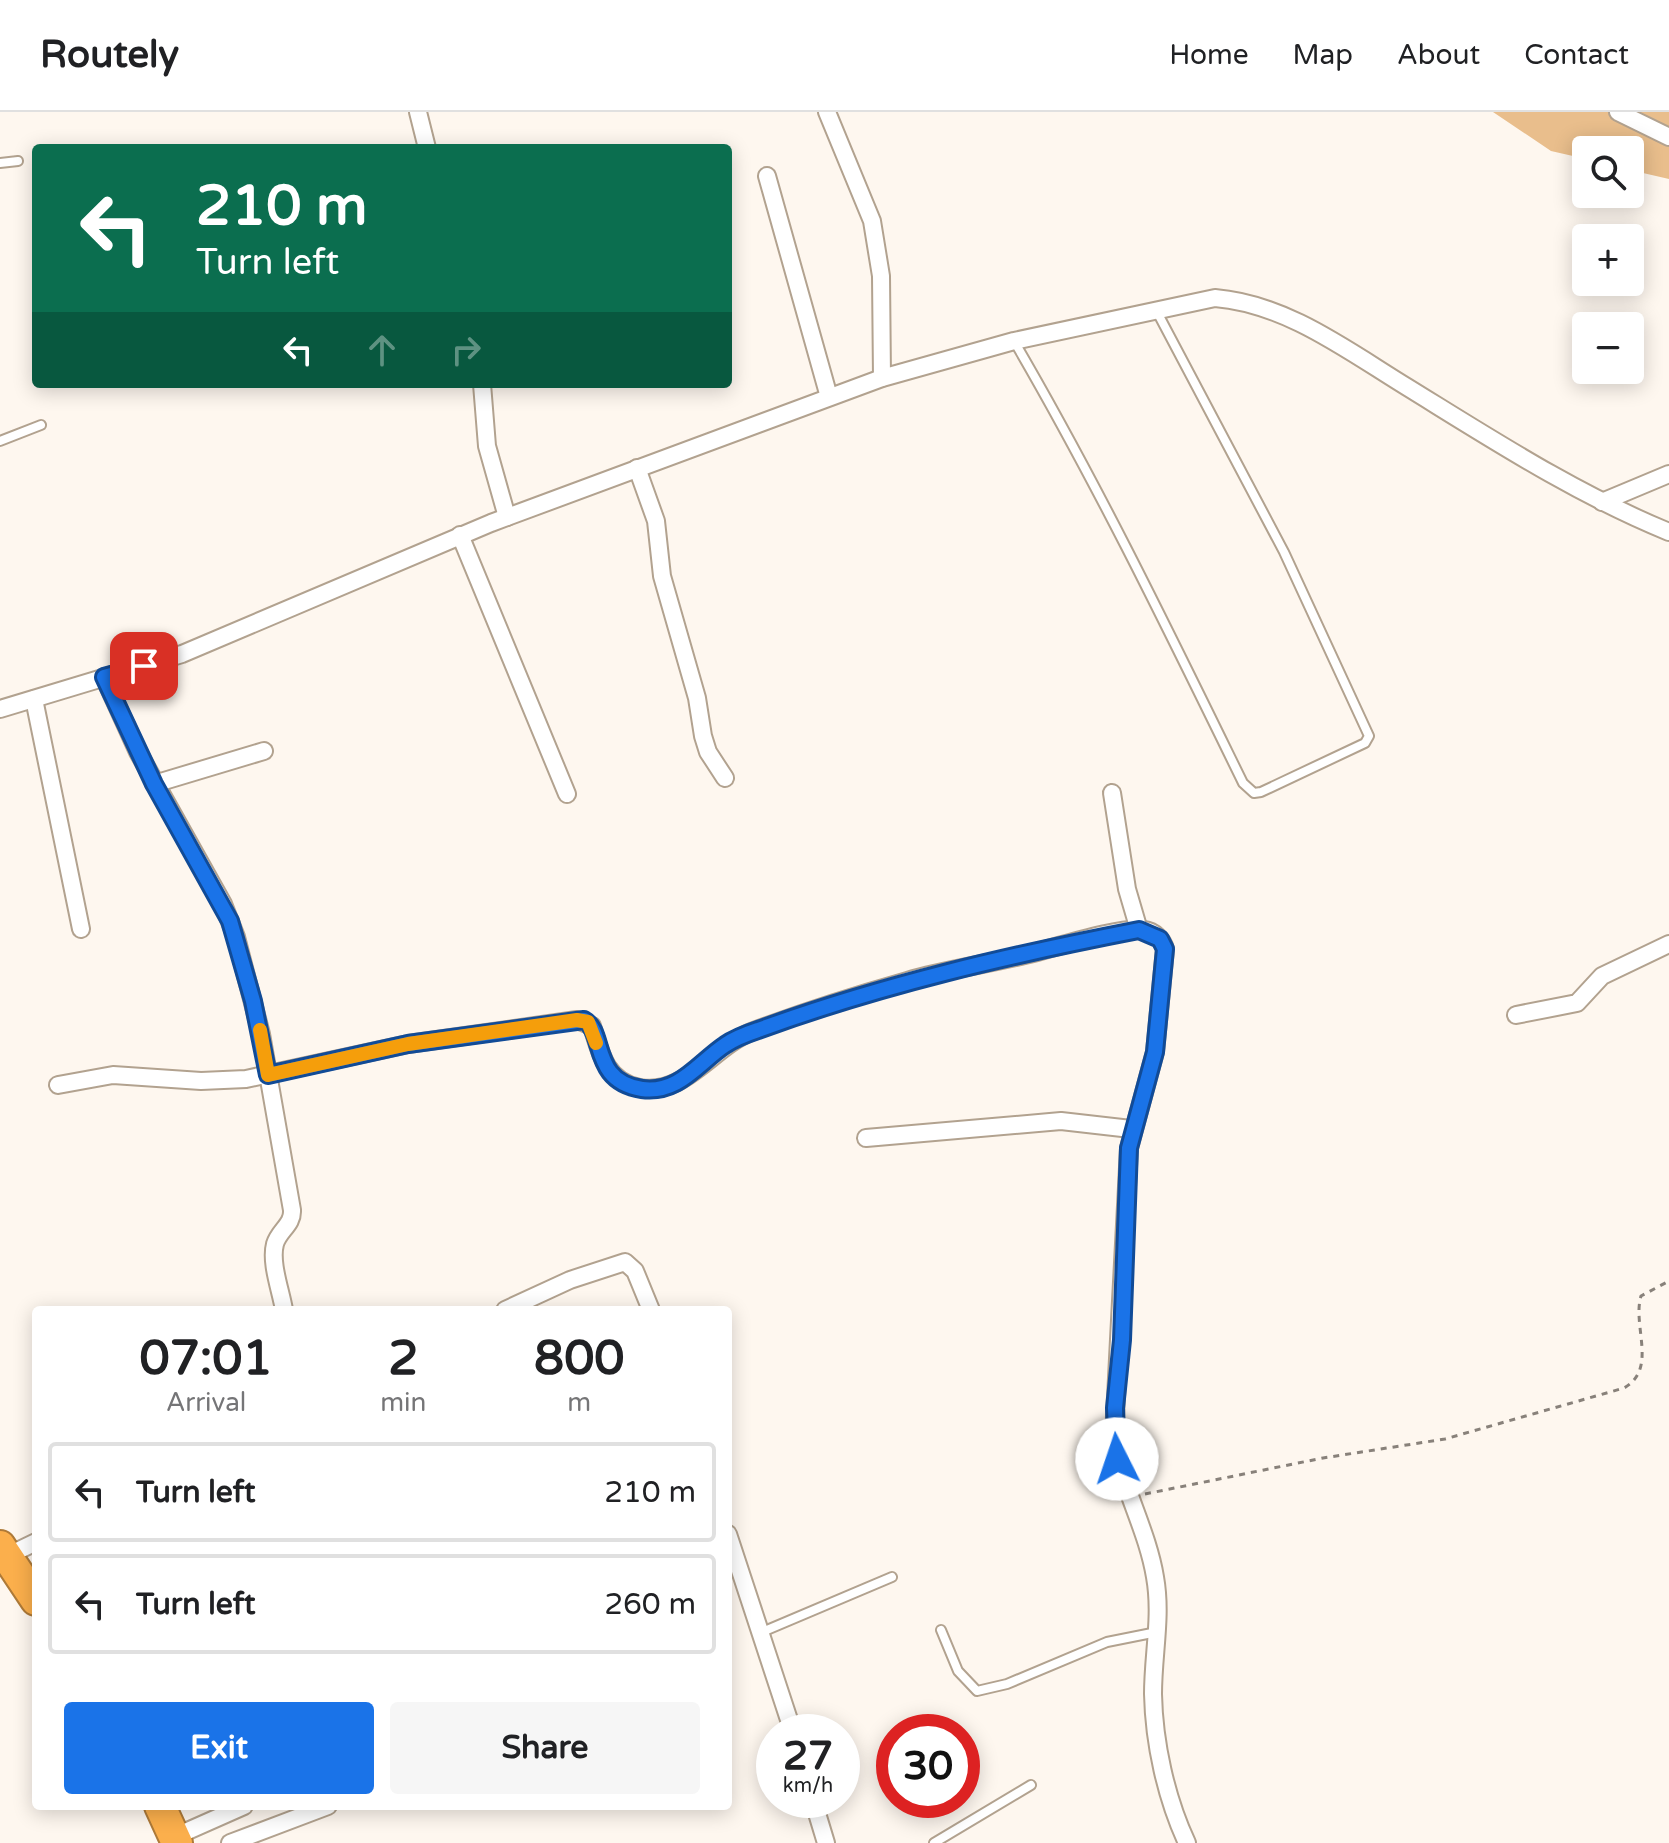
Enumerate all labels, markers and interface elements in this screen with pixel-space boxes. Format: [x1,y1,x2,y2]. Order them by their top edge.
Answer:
text: Routely [40,32,179,78]
text: Home [1169,38,1249,72]
text: Map [1293,38,1353,72]
text: About [1397,38,1480,72]
text: Contact [1524,38,1629,72]
map controls [1572,136,1644,384]
button: search [1572,136,1644,208]
text: 210 m [196,173,367,240]
icon: left [64,176,168,280]
button: + [1572,224,1644,296]
text: Turn left [196,241,339,284]
button: − [1572,312,1644,384]
icon: left [276,328,320,372]
icon: ahead [360,328,404,372]
icon: right [444,328,488,372]
pin [110,632,178,700]
icon: arrive [122,644,166,688]
text: 07:01 [140,1330,273,1388]
text: 2 [388,1330,418,1388]
text: 800 [534,1330,624,1388]
text: Arrival [166,1387,246,1418]
text: min [380,1387,426,1418]
text: m [567,1387,591,1418]
position arrow [1075,1417,1159,1501]
icon: left [68,1470,112,1514]
text: Turn left [136,1474,255,1511]
text: 210 m [604,1474,696,1511]
icon: left [68,1582,112,1626]
text: Turn left [136,1586,255,1623]
text: 260 m [604,1586,696,1623]
button: Exit [64,1702,374,1794]
button: Share [390,1702,700,1794]
speed limit sign: 30 [876,1714,980,1818]
text: 27 [783,1732,833,1780]
text: km/h [783,1774,833,1798]

